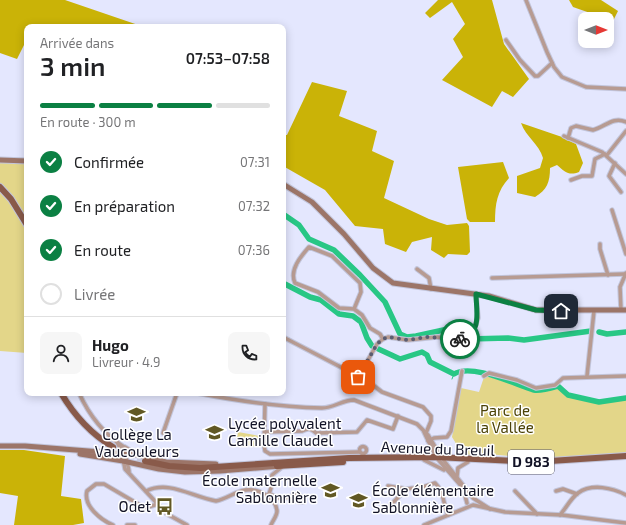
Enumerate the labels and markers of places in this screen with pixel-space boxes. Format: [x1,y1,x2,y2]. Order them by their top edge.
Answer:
pin [544,294,578,328]
pin [341,360,375,394]
school or university icon: Collège La Vaucouleurs [127,404,147,424]
place label: Lycée polyvalent Camille Claudel [228,414,342,449]
school or university icon: Lycée polyvalent Camille Claudel [205,423,225,443]
place label: Collège La Vaucouleurs [95,425,179,460]
place label: École maternelle Sablonnière [202,471,317,506]
school or university icon: École maternelle Sablonnière [320,480,340,500]
place label: École élémentaire Sablonnière [372,481,494,516]
school or university icon: École élémentaire Sablonnière [349,490,369,510]
place label: Odet [119,497,151,515]
bus stop icon: Odet [154,497,174,517]

